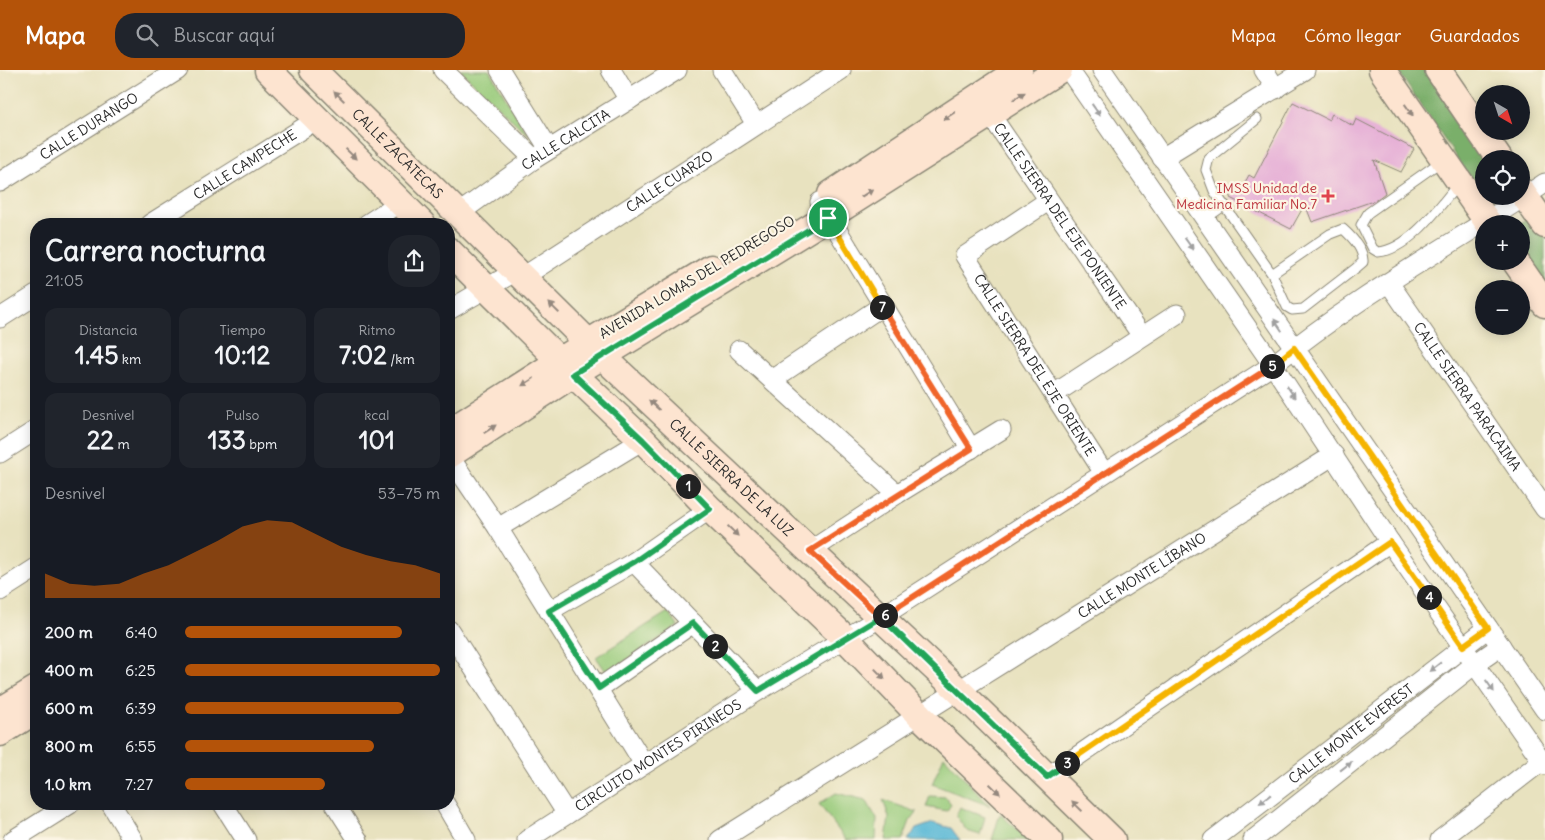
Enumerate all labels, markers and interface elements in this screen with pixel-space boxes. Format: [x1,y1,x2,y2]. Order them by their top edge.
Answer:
search box [115,13,465,58]
text: Mapa [25,20,85,50]
icon: search [133,21,161,49]
text: Buscar aquí [173,23,275,47]
text: Mapa [1231,24,1276,47]
text: Cómo llegar [1304,24,1401,47]
text: Guardados [1429,24,1520,47]
north arrow [1475,85,1530,140]
map controls [1475,85,1530,335]
street label: CALLE DURANGO [36,88,142,164]
one-way arrow [333,90,345,102]
one-way arrow [1012,91,1025,100]
one-way arrow [1091,103,1101,117]
one-way arrow [1404,103,1414,117]
street label: CALLE ZACATECAS [348,105,447,203]
street label: CALLE CALCITA [518,105,613,174]
one-way arrow [943,111,956,121]
street label: CALLE SIERRA DEL EJE PONIENTE [990,119,1130,313]
street label: CALLE CAMPECHE [190,125,300,204]
street label: CALLE CUARZO [623,147,717,216]
one-way arrow [345,148,357,160]
button: locate [1475,150,1530,205]
place label: IMSS Unidad de Medicina Familiar No.7 [1176,179,1317,213]
one-way arrow [860,188,874,197]
marker: IMSS Unidad de Medicina Familiar No.7 [1321,189,1335,203]
pin [807,197,849,239]
icon: arrive [814,204,842,232]
street label: AVENIDA LOMAS DEL PEDREGOSO [596,211,798,343]
button: + [1475,215,1530,270]
text: Carrera nocturna [45,233,266,269]
button: share [388,235,440,287]
one-way arrow [1184,237,1194,250]
text: 21:05 [45,270,83,290]
street label: CALLE SIERRA DEL EJE ORIENTE [970,270,1100,460]
button: − [1475,280,1530,335]
pin: 7 [870,294,894,320]
text: 7 [879,298,886,316]
one-way arrow [548,302,560,314]
one-way arrow [1273,318,1283,332]
street label: CALLE SIERRA PARACAIMA [1410,319,1525,475]
text: Distancia [79,321,137,339]
text: Tiempo [219,321,266,339]
text: Ritmo [358,321,395,339]
text: 1.45 [75,339,119,371]
text: 10:12 [215,339,270,371]
text: 7:02 [339,339,387,371]
text: km [119,350,141,368]
text: /km [387,350,415,368]
pin: 5 [1260,354,1284,378]
text: 5 [1268,357,1277,375]
one-way arrow [522,377,535,387]
one-way arrow [1286,385,1296,398]
one-way arrow [648,399,660,411]
text: Desnivel [82,406,134,424]
text: Pulso [226,406,259,424]
text: kcal [364,406,389,424]
street label: CALLE SIERRA DE LA LUZ [666,415,797,540]
text: 22 [87,424,114,456]
text: 133 [208,424,246,456]
text: 101 [359,424,395,456]
one-way arrow [483,424,496,434]
text: m [114,435,130,453]
text: bpm [246,435,277,453]
pin: 1 [676,474,700,498]
text: 1 [686,477,691,495]
text: Desnivel [45,483,105,503]
text: 53–75 m [378,483,440,503]
one-way arrow [727,525,739,537]
street label: CALLE MONTE LÍBANO [1074,528,1210,622]
pin: 4 [1416,584,1442,610]
text: 4 [1425,588,1434,606]
pin: 6 [872,602,898,628]
text: 6 [881,606,890,624]
text: 200 m [45,622,93,642]
text: 6:40 [125,622,158,642]
pin: 2 [702,634,728,658]
text: 2 [712,637,719,655]
text: 400 m [45,660,93,680]
text: 6:25 [125,660,156,680]
one-way arrow [1429,662,1442,673]
one-way arrow [874,668,886,680]
one-way arrow [1485,679,1495,692]
street label: CALLE MONTE EVEREST [1285,680,1417,788]
street label: CIRCUITO MONTES PIRINEOS [571,695,745,816]
text: 600 m [45,698,93,718]
text: 6:39 [125,698,156,718]
text: 800 m [45,736,93,756]
text: 6:55 [125,736,156,756]
pin: 3 [1054,750,1080,776]
text: 3 [1064,754,1071,772]
one-way arrow [1339,761,1352,772]
text: 1.0 km [45,774,91,794]
text: 7:27 [125,774,153,794]
one-way arrow [989,782,1001,794]
one-way arrow [1259,794,1272,805]
one-way arrow [1071,800,1083,812]

